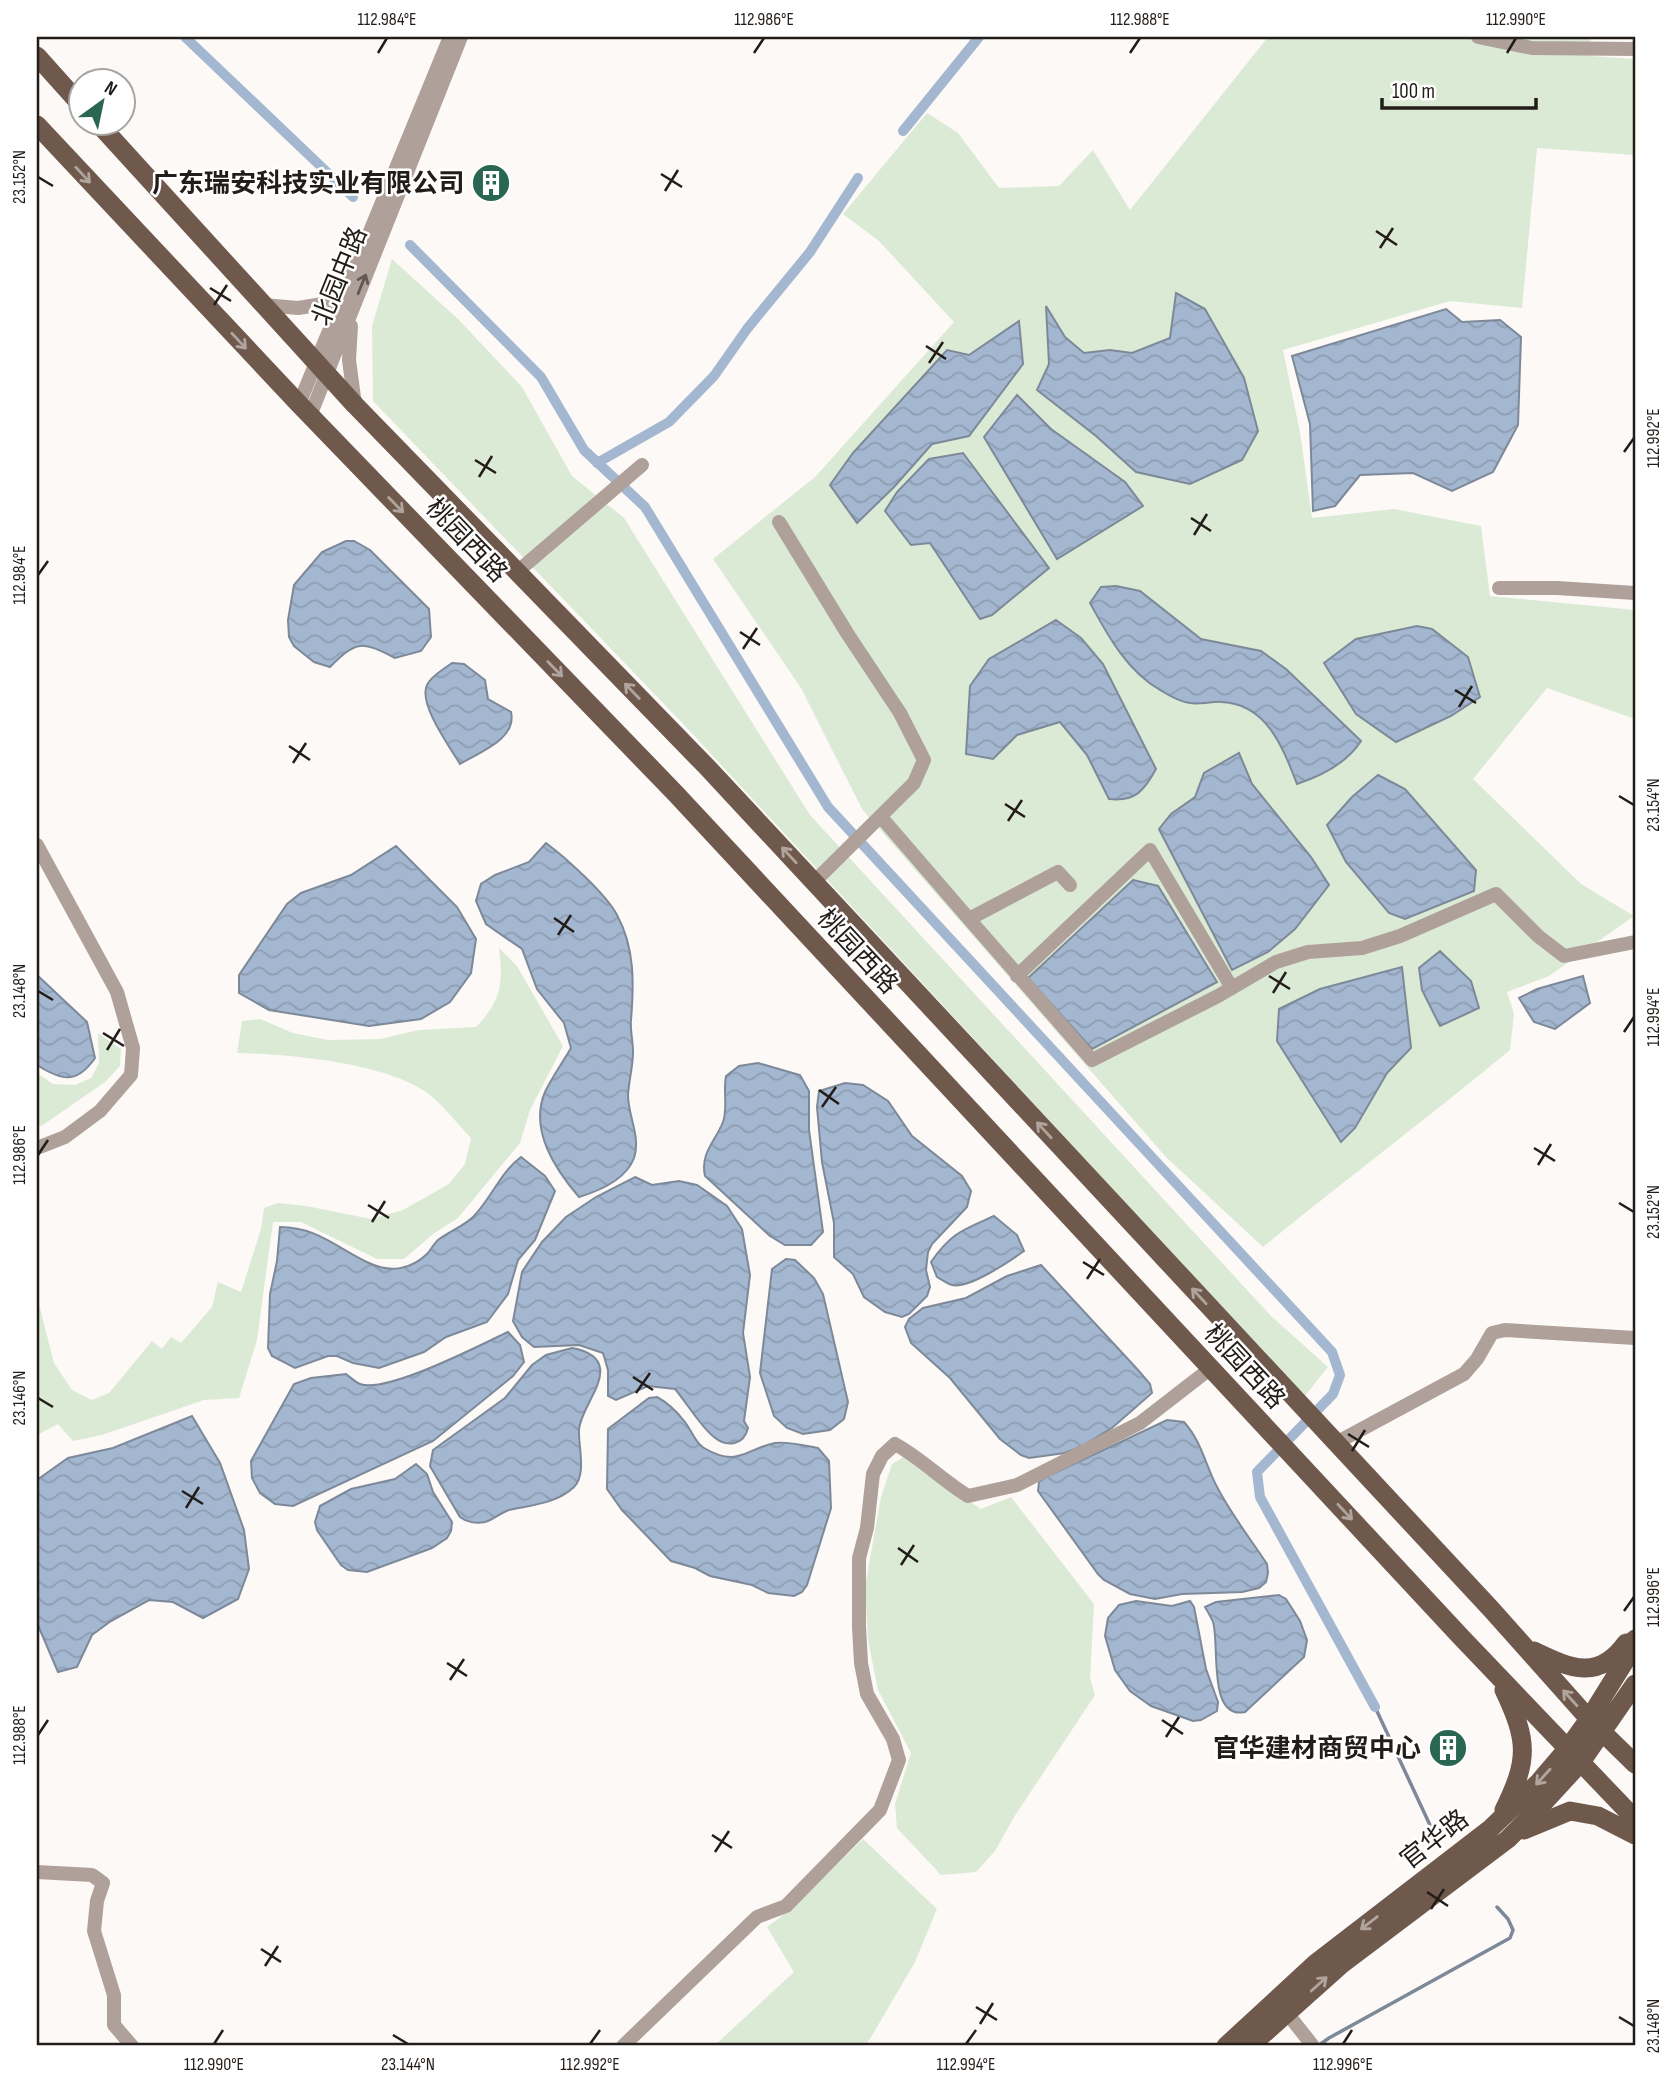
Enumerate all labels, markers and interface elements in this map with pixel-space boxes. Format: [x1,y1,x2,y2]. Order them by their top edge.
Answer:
text: 112.984°E [357,9,417,30]
text: 112.986°E [734,9,794,30]
text: 112.988°E [1110,9,1170,30]
text: 112.990°E [1486,9,1546,30]
north arrow [66,66,136,136]
scale bar [1382,66,1536,110]
text: N [100,77,121,101]
text: 100 m [1392,79,1435,104]
text: 23.152°N [9,150,30,204]
building icon: 广东瑞安科技实业有限公司 [470,162,512,204]
one-way arrow [75,166,92,183]
place label: 广东瑞安科技实业有限公司 [152,169,464,200]
street label: 北园中路 [307,223,374,331]
one-way arrow [357,274,370,296]
one-way arrow [231,332,247,350]
text: 112.992°E [1643,408,1664,468]
street label: 桃园西路 [419,493,513,589]
one-way arrow [388,496,405,513]
text: 112.984°E [9,545,30,605]
one-way arrow [546,660,563,677]
one-way arrow [624,682,641,699]
text: 23.154°N [1643,778,1664,832]
one-way arrow [781,847,798,865]
street label: 桃园西路 [810,903,904,1001]
text: 23.148°N [9,964,30,1018]
text: 112.994°E [1643,988,1664,1046]
one-way arrow [1036,1122,1053,1139]
text: 112.986°E [9,1125,30,1185]
text: 23.152°N [1643,1185,1664,1239]
one-way arrow [1191,1288,1208,1305]
street label: 桃园西路 [1197,1318,1291,1416]
text: 23.146°N [9,1371,30,1425]
one-way arrow [1336,1503,1353,1520]
text: 112.996°E [1643,1567,1664,1627]
one-way arrow [1562,1690,1579,1707]
text: 112.988°E [9,1705,30,1765]
building icon: 官华建材商贸中心 [1427,1727,1469,1769]
place label: 官华建材商贸中心 [1213,1734,1421,1765]
one-way arrow [1535,1768,1551,1786]
street label: 官华路 [1395,1804,1475,1876]
one-way arrow [1360,1915,1379,1930]
one-way arrow [1310,1976,1328,1992]
text: 23.148°N [1643,1999,1664,2053]
text: 112.990°E [184,2054,244,2075]
text: 23.144°N [381,2054,435,2075]
text: 112.992°E [560,2054,620,2075]
text: 112.994°E [937,2054,995,2075]
text: 112.996°E [1313,2054,1373,2075]

